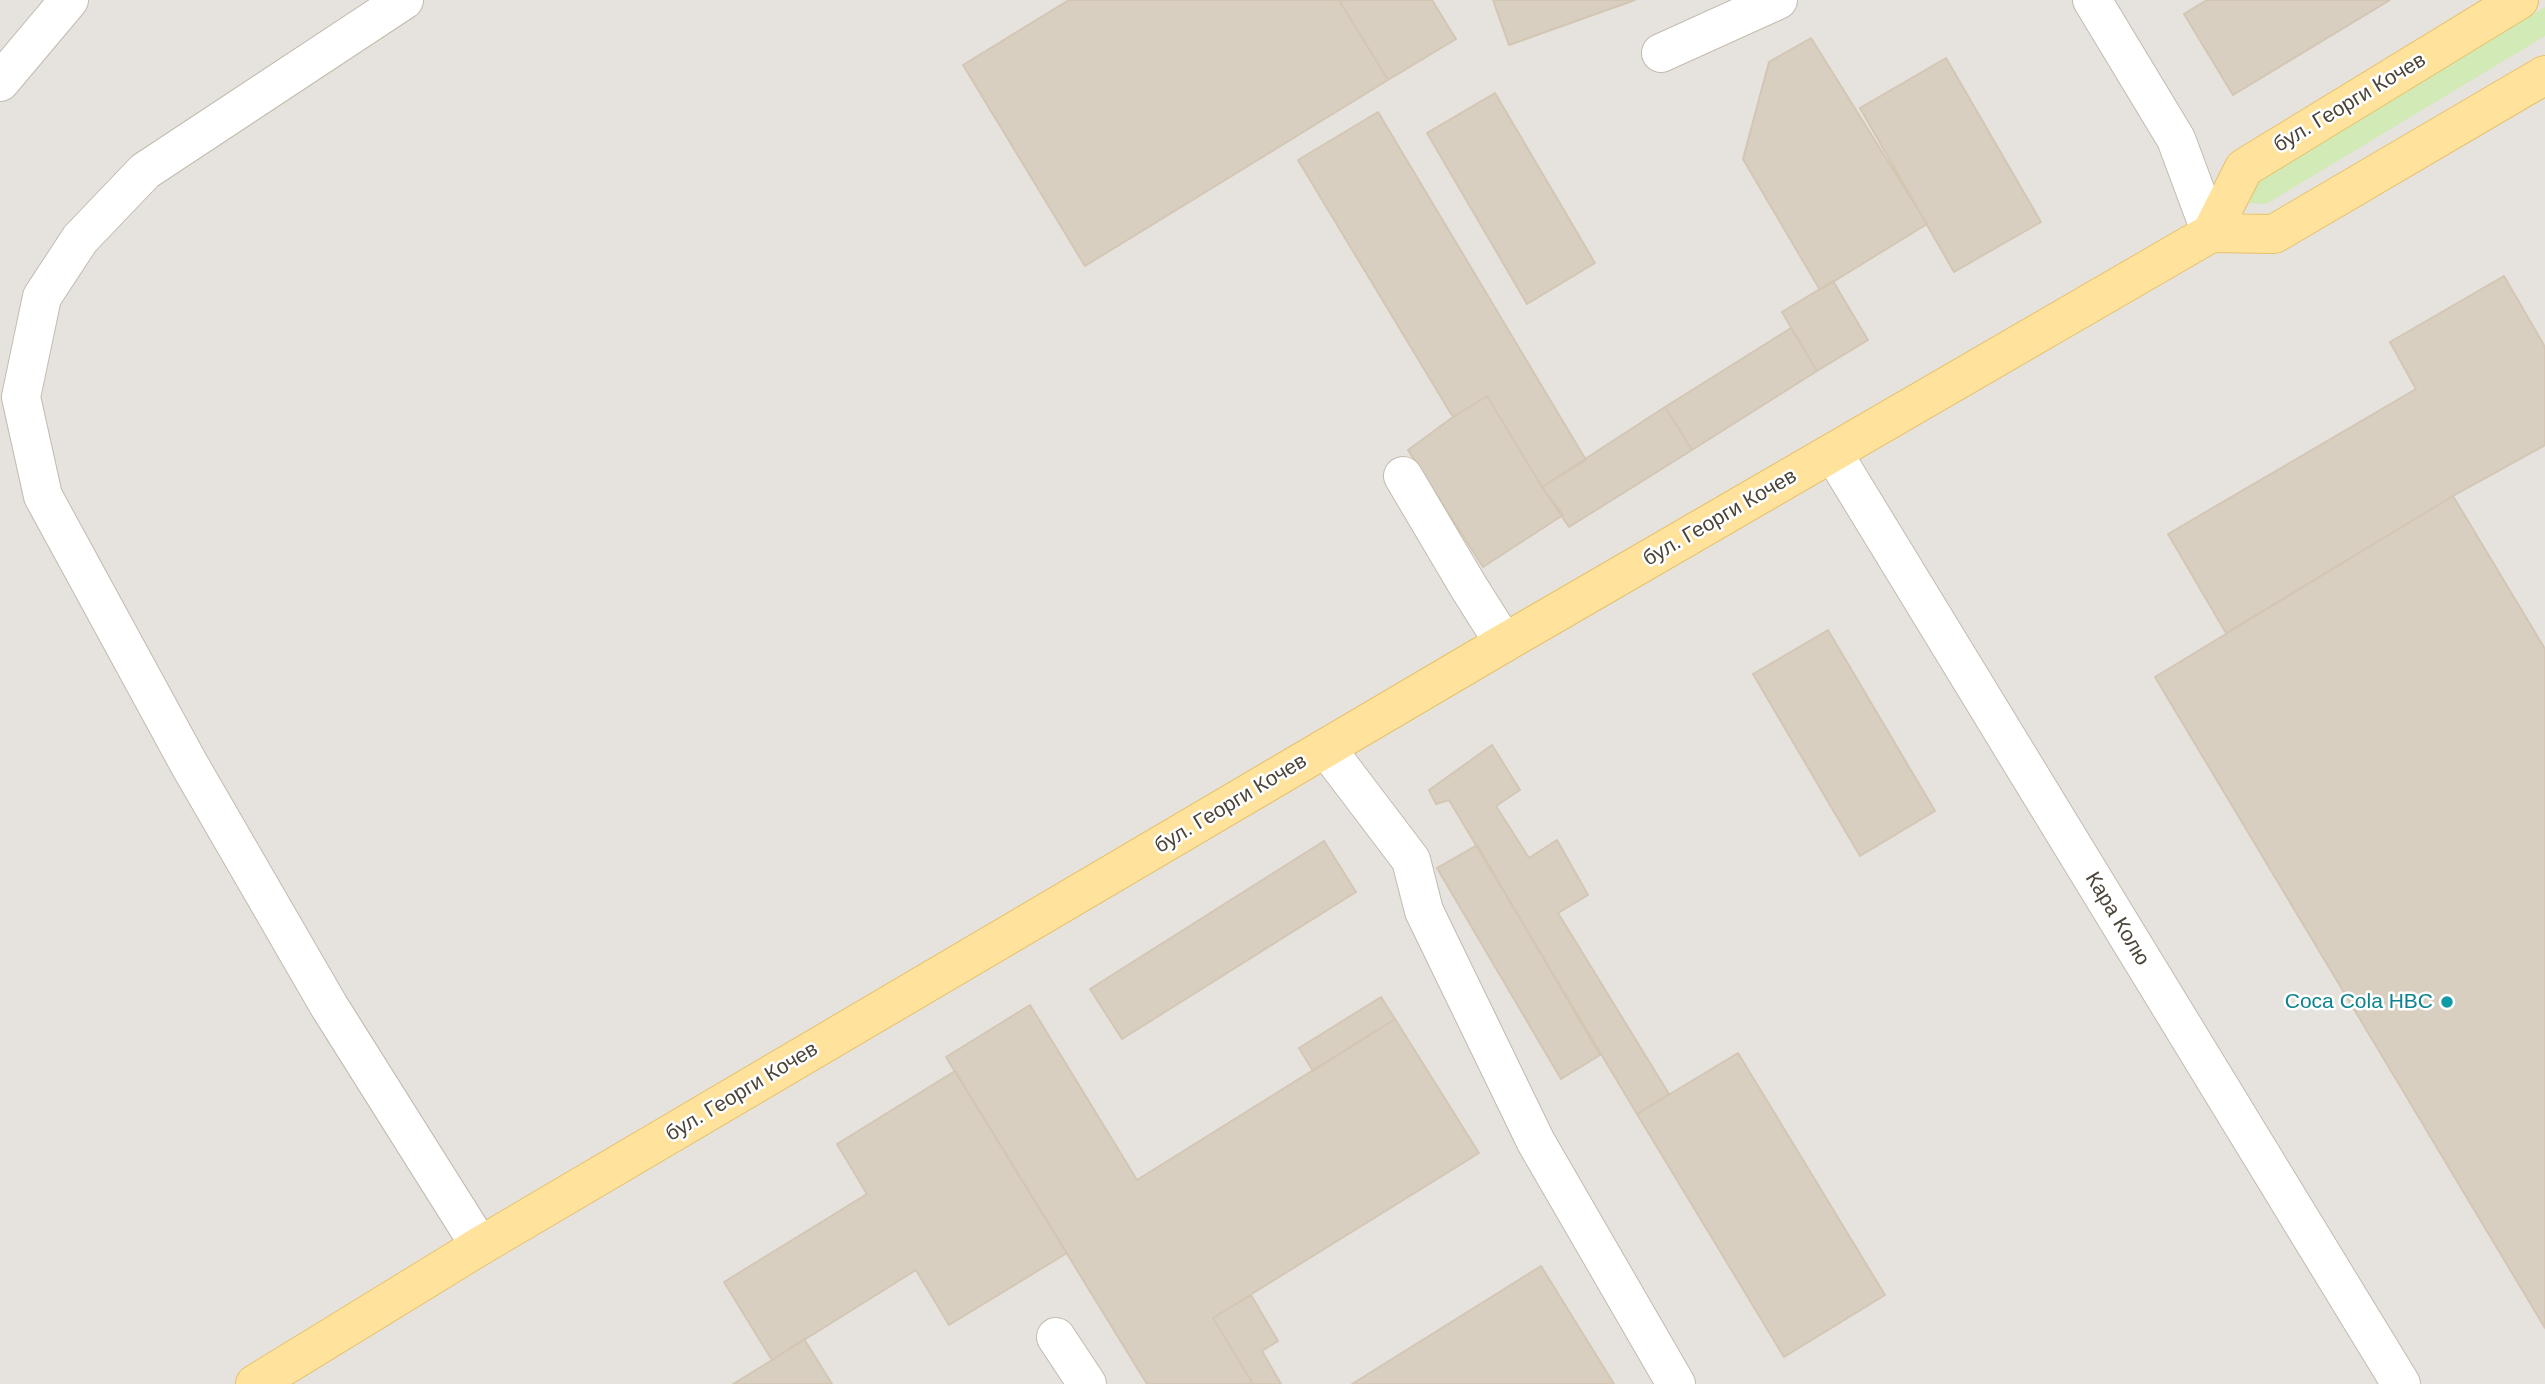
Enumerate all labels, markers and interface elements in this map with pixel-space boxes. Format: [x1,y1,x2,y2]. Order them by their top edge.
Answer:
street label: бул. Георги Кочев [2269,48,2431,158]
street label: бул. Георги Кочев [1639,464,1801,572]
street label: бул. Георги Кочев [1150,749,1312,859]
street label: Кара Колю [2079,868,2155,970]
place label: Coca Cola HBC [2285,989,2433,1015]
marker: Coca Cola HBC [2439,994,2455,1010]
street label: бул. Георги Кочев [661,1037,823,1147]

